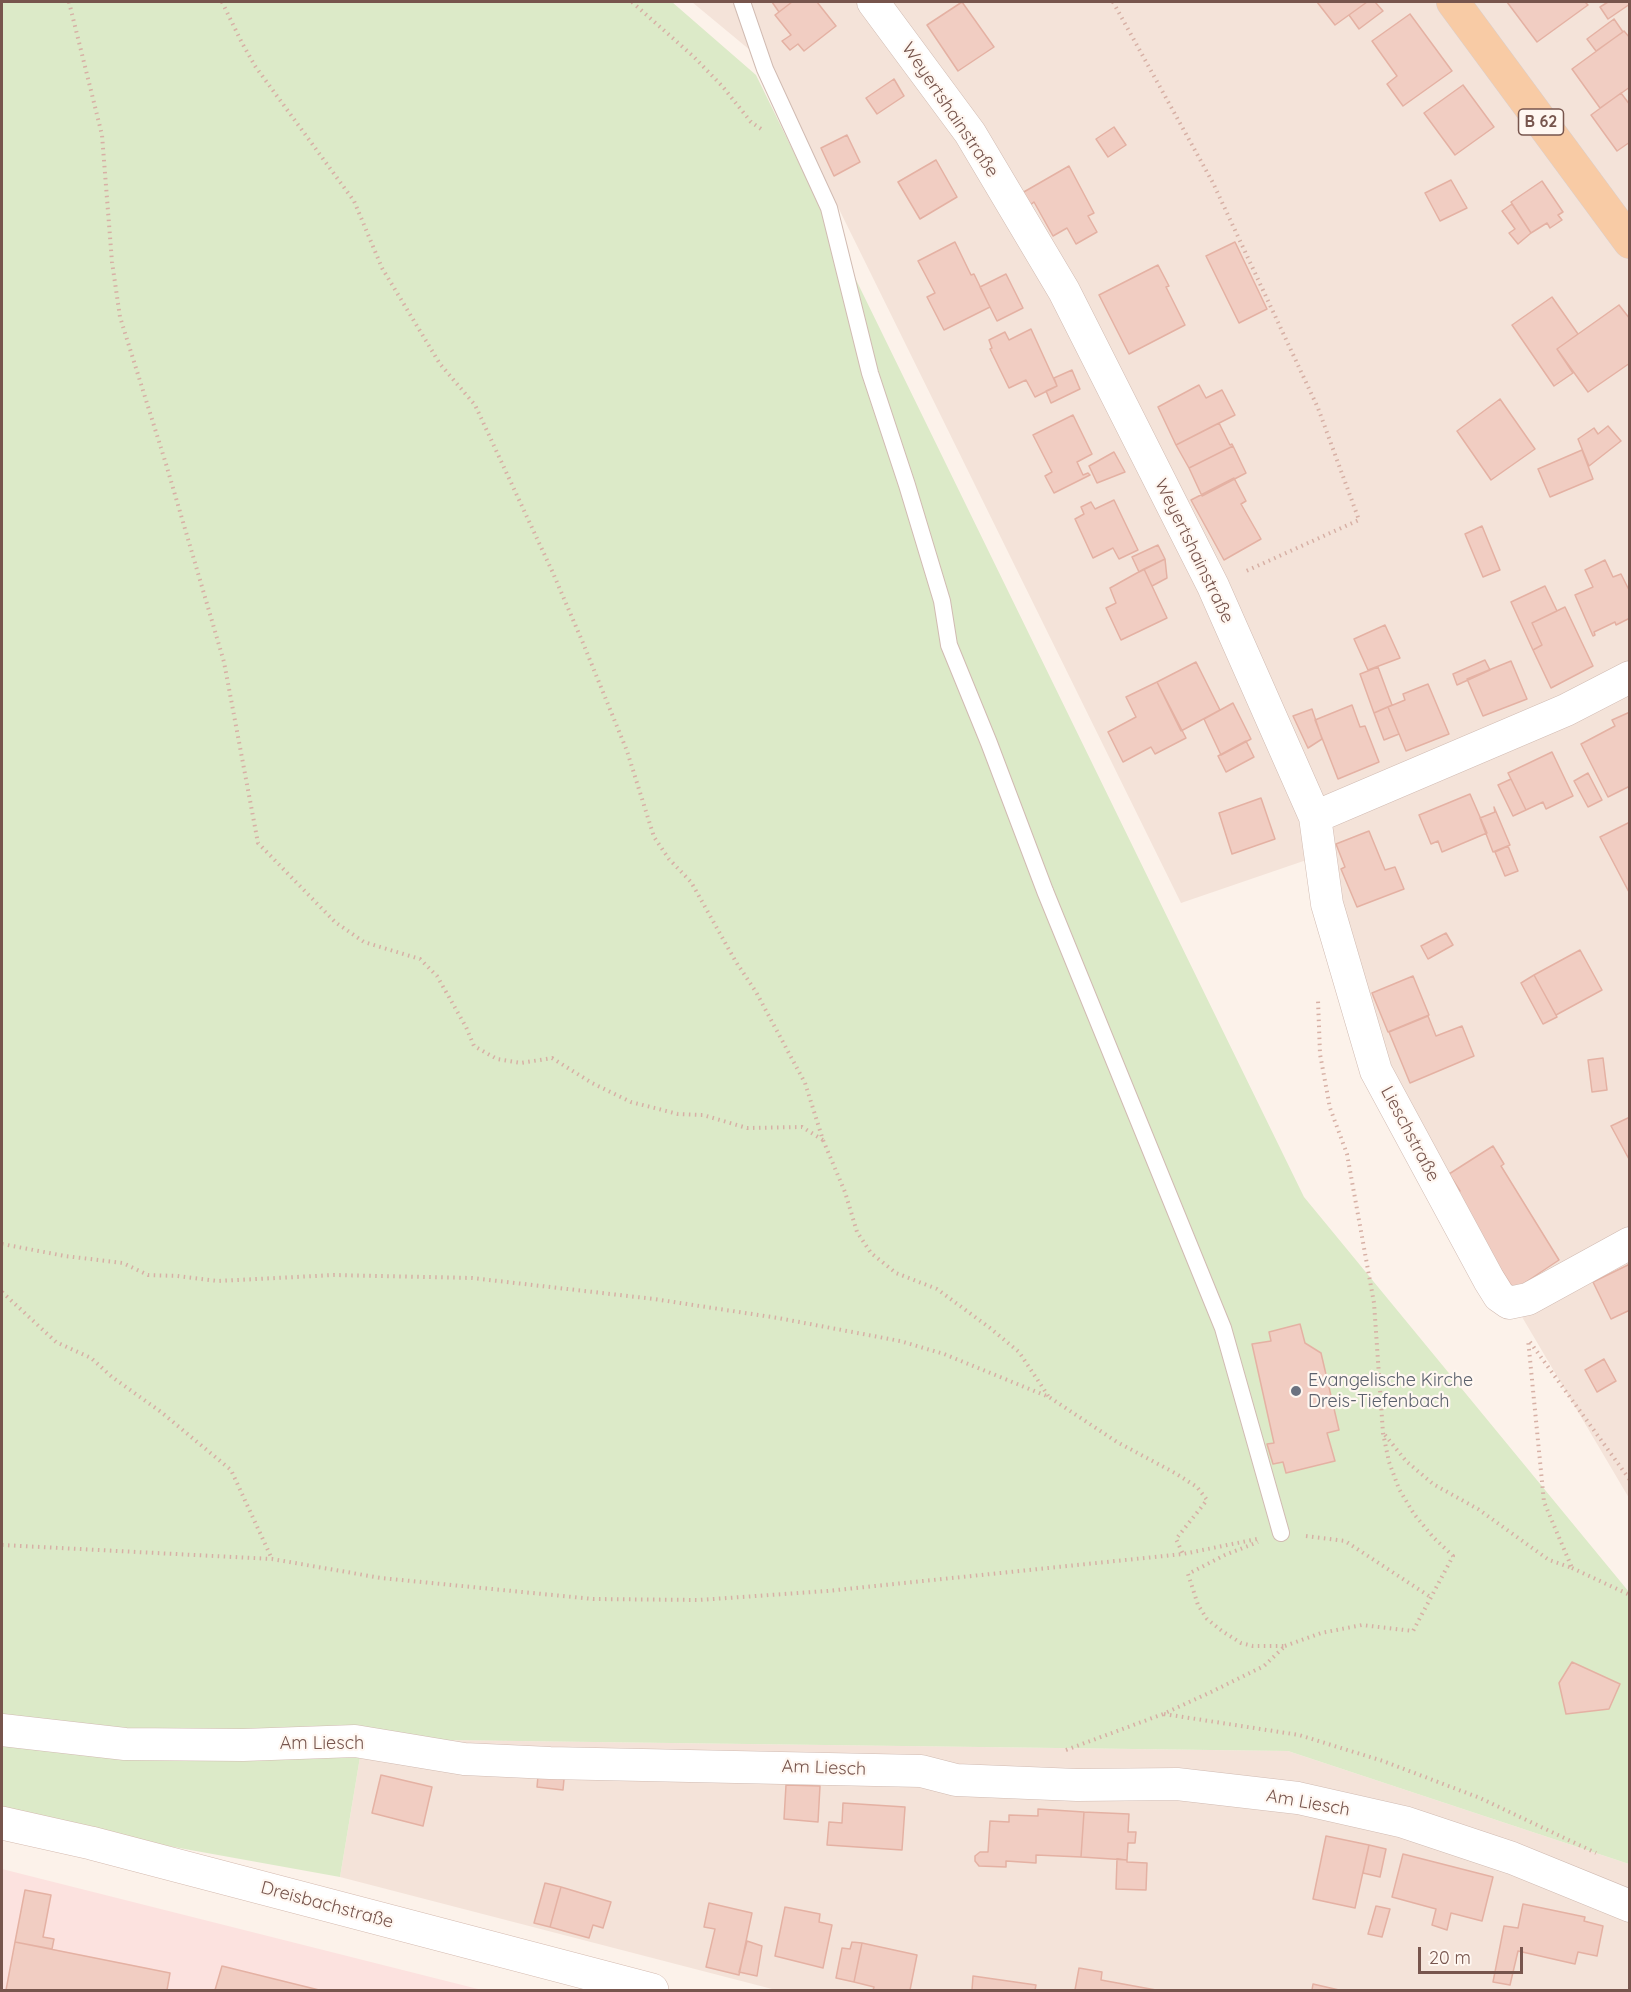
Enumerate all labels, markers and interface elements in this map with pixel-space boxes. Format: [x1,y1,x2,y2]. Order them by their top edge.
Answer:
street label: Weyertshainstraße [897,38,1003,182]
road number: B 62 [1518,109,1564,135]
street label: Weyertshainstraße [1150,475,1238,627]
street label: Lieschstraße [1376,1083,1444,1185]
place label: Evangelische Kirche Dreis-Tiefenbach [1308,1370,1473,1412]
marker: Evangelische Kirche Dreis-Tiefenbach [1289,1384,1303,1398]
street label: Am Liesch [280,1733,364,1755]
street label: Am Liesch [781,1756,867,1780]
street label: Am Liesch [1264,1785,1352,1821]
street label: Dreisbachstraße [258,1877,396,1933]
scale bar [1421,1935,1526,1973]
text: 20 m [1429,1946,1471,1969]

